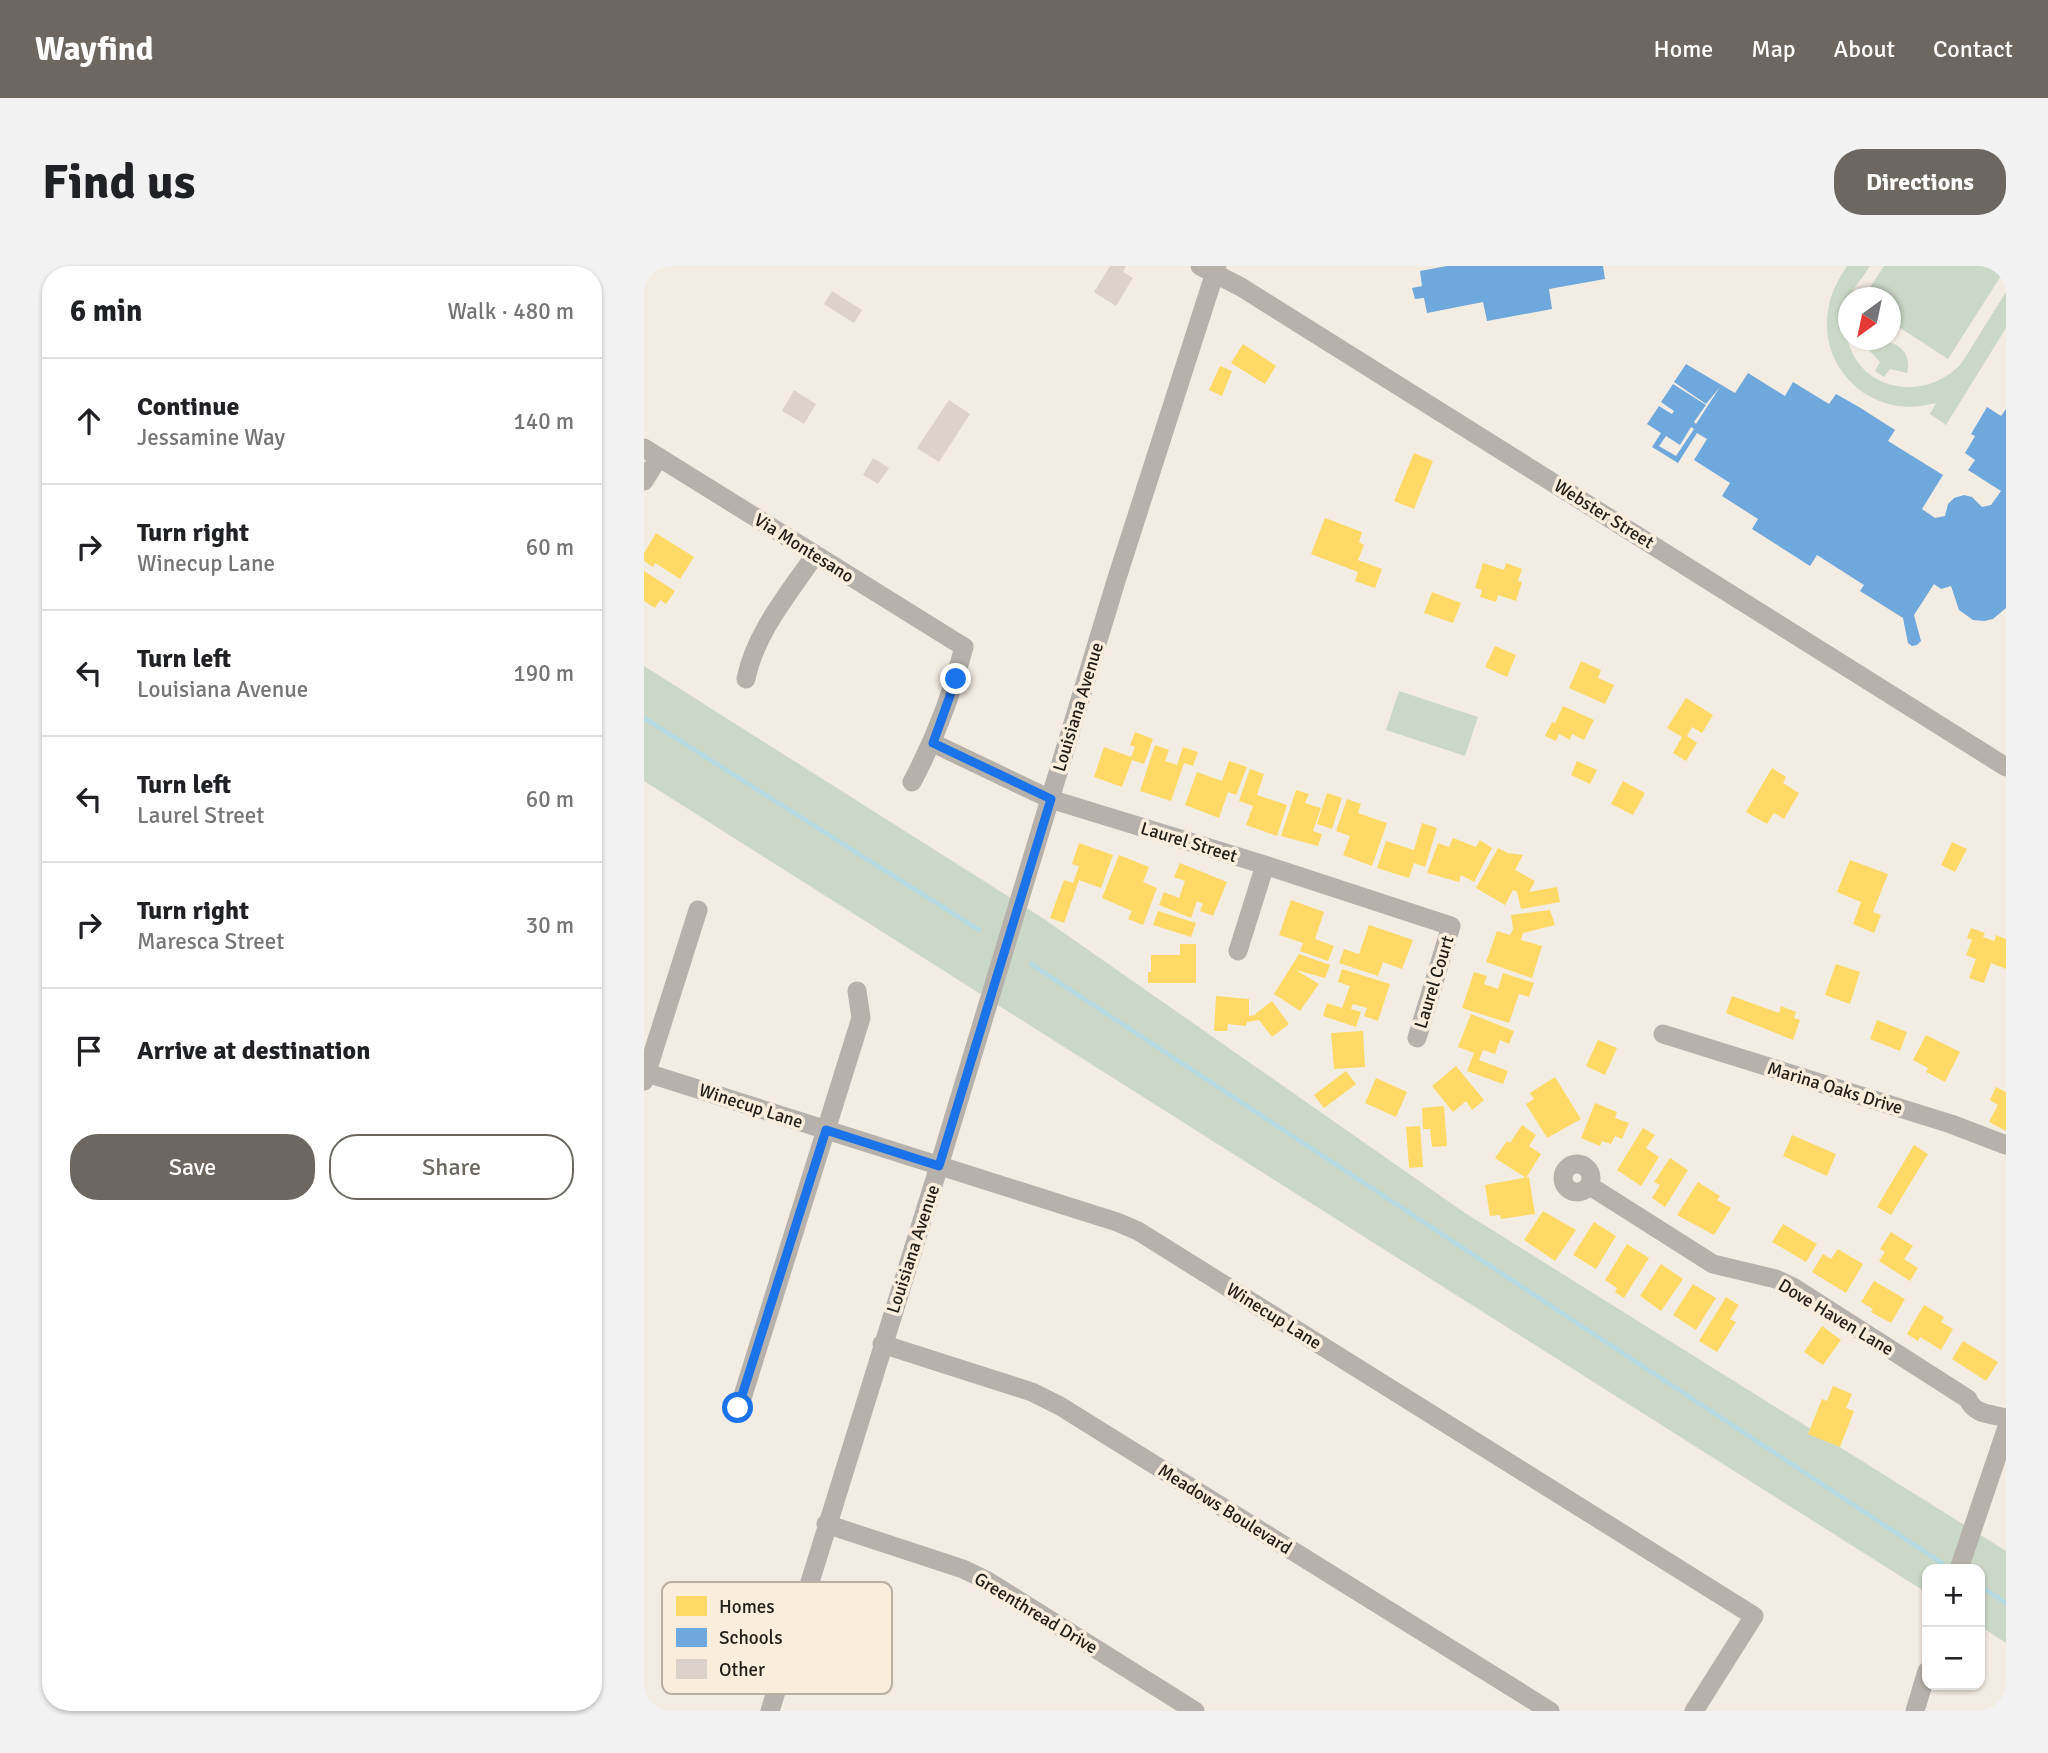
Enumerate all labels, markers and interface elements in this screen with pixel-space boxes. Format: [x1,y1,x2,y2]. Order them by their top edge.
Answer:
text: Wayfind [35,29,154,70]
text: Home [1653,34,1713,64]
text: Map [1751,34,1796,64]
text: About [1834,34,1895,64]
text: Contact [1933,34,2013,64]
button: Directions [1834,149,2006,215]
text: Find us [42,152,195,212]
north arrow [1838,287,1901,350]
text: 6 min [70,293,142,330]
text: Walk · 480 m [448,297,574,326]
text: Continue [137,391,239,423]
icon: ahead [70,402,108,440]
text: 140 m [513,407,574,436]
text: Jessamine Way [137,423,285,452]
street label: Webster Street [1550,475,1658,553]
street label: Via Montesano [750,509,858,587]
text: Turn right [137,517,249,549]
icon: right [70,528,108,566]
text: 60 m [526,533,574,562]
text: Winecup Lane [137,549,275,578]
street label: Louisiana Avenue [1048,640,1108,774]
text: Turn left [137,643,231,675]
icon: left [70,654,108,692]
text: 190 m [513,659,574,688]
route end [940,663,971,694]
text: Louisiana Avenue [137,675,308,704]
text: Turn left [137,769,231,801]
icon: left [70,780,108,818]
text: 60 m [526,785,574,814]
text: Laurel Street [137,801,264,830]
street label: Laurel Street [1138,817,1240,867]
text: Turn right [137,895,249,927]
icon: right [70,906,108,944]
text: 30 m [526,911,574,940]
text: Maresca Street [137,927,284,956]
street label: Laurel Court [1409,933,1459,1031]
icon: arrive [70,1032,108,1070]
text: Arrive at destination [137,1035,370,1067]
street label: Marina Oaks Drive [1765,1057,1905,1119]
street label: Winecup Lane [696,1079,806,1133]
button: Save [70,1134,315,1200]
button: Share [329,1134,574,1200]
street label: Louisiana Avenue [882,1182,944,1316]
street label: Dove Haven Lane [1774,1274,1898,1360]
street label: Winecup Lane [1222,1278,1326,1354]
route start [722,1392,753,1423]
street label: Meadows Boulevard [1154,1459,1296,1559]
map controls [1922,1564,1985,1690]
button: + [1922,1564,1985,1627]
street label: Greenthread Drive [970,1568,1102,1658]
legend [662,1582,892,1694]
text: Homes [719,1595,775,1619]
text: Schools [719,1626,783,1650]
button: − [1922,1627,1985,1690]
text: Other [719,1658,765,1682]

